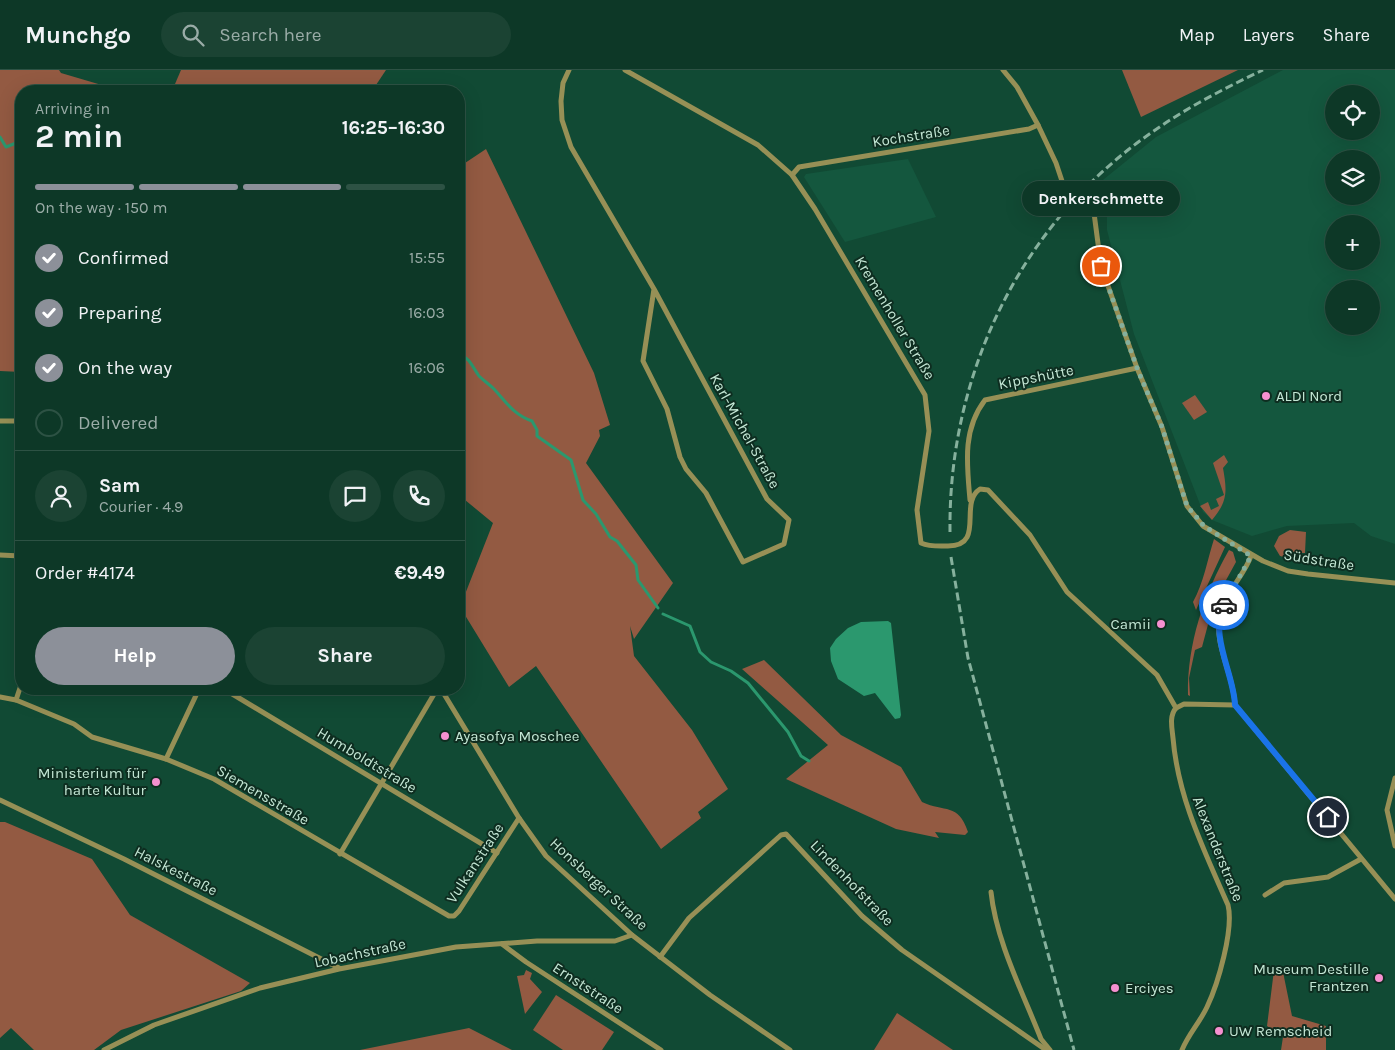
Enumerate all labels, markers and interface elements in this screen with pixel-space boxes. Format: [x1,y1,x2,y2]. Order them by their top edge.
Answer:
search box [161,12,511,57]
text: Munchgo [25,21,131,49]
icon: search [179,21,207,49]
text: Search here [219,24,321,46]
text: Map [1179,24,1215,46]
text: Layers [1243,24,1295,46]
text: Share [1323,24,1370,46]
map controls [1325,85,1380,335]
button: locate [1325,85,1380,140]
text: Arriving in [35,99,110,118]
text: 16:25–16:30 [342,117,445,139]
text: 2 min [35,118,123,155]
street label: Kochstraße [871,121,951,151]
button: layers [1325,150,1380,205]
callout: Denkerschmette [1022,181,1180,216]
text: Denkerschmette [1038,189,1164,208]
text: On the way · 150 m [35,198,167,217]
button: + [1325,215,1380,270]
icon: check [35,244,63,272]
pin [1080,245,1122,287]
text: Confirmed [78,247,169,269]
text: 15:55 [409,248,445,267]
icon: bag [1087,252,1115,280]
street label: Kremenholler Straße [851,253,939,383]
button: − [1325,280,1380,335]
icon: check [35,299,63,327]
text: Preparing [78,302,161,324]
text: 16:03 [408,303,445,322]
icon: check [35,354,63,382]
text: On the way [78,357,172,379]
text: 16:06 [408,358,445,377]
street label: Kippshütte [997,361,1075,393]
street label: Karl-Michel-Straße [706,370,784,492]
place label: ALDI Nord [1276,387,1342,405]
marker: ALDI Nord [1260,390,1272,402]
text: Delivered [78,412,158,434]
button: person [35,470,87,522]
button: chat [329,470,381,522]
button: phone [393,470,445,522]
text: Sam [99,475,140,497]
text: Courier · 4.9 [99,497,183,516]
street label: Südstraße [1282,546,1356,574]
text: Order #4174 [35,562,135,584]
text: €9.49 [394,562,445,584]
courier [1199,580,1249,630]
icon: car [1210,591,1238,619]
place label: Camii [1111,615,1151,633]
marker: Camii [1155,618,1167,630]
button: Help [35,627,235,685]
button: Share [245,627,445,685]
street label: Humboldtstraße [314,723,420,797]
place label: Ayasofya Moschee [455,727,579,745]
marker: Ayasofya Moschee [439,730,451,742]
street label: Siemensstraße [213,761,313,829]
place label: Ministerium für harte Kultur [38,764,147,799]
marker: Ministerium für harte Kultur [150,776,162,788]
street label: Alexanderstraße [1189,794,1247,904]
pin [1307,796,1349,838]
icon: home [1314,803,1342,831]
street label: Vulkanstraße [443,820,507,906]
street label: Honsberger Straße [546,834,652,934]
street label: Lindenhofstraße [807,836,897,930]
street label: Halskestraße [132,842,220,900]
street label: Lobachstraße [313,935,407,971]
street label: Ernststraße [549,959,627,1017]
place label: Museum Destille Frantzen [1253,960,1369,995]
marker: Museum Destille Frantzen [1373,972,1385,984]
place label: Erciyes [1125,979,1174,997]
marker: Erciyes [1109,982,1121,994]
place label: UW Remscheid [1229,1022,1332,1040]
marker: UW Remscheid [1213,1025,1225,1037]

